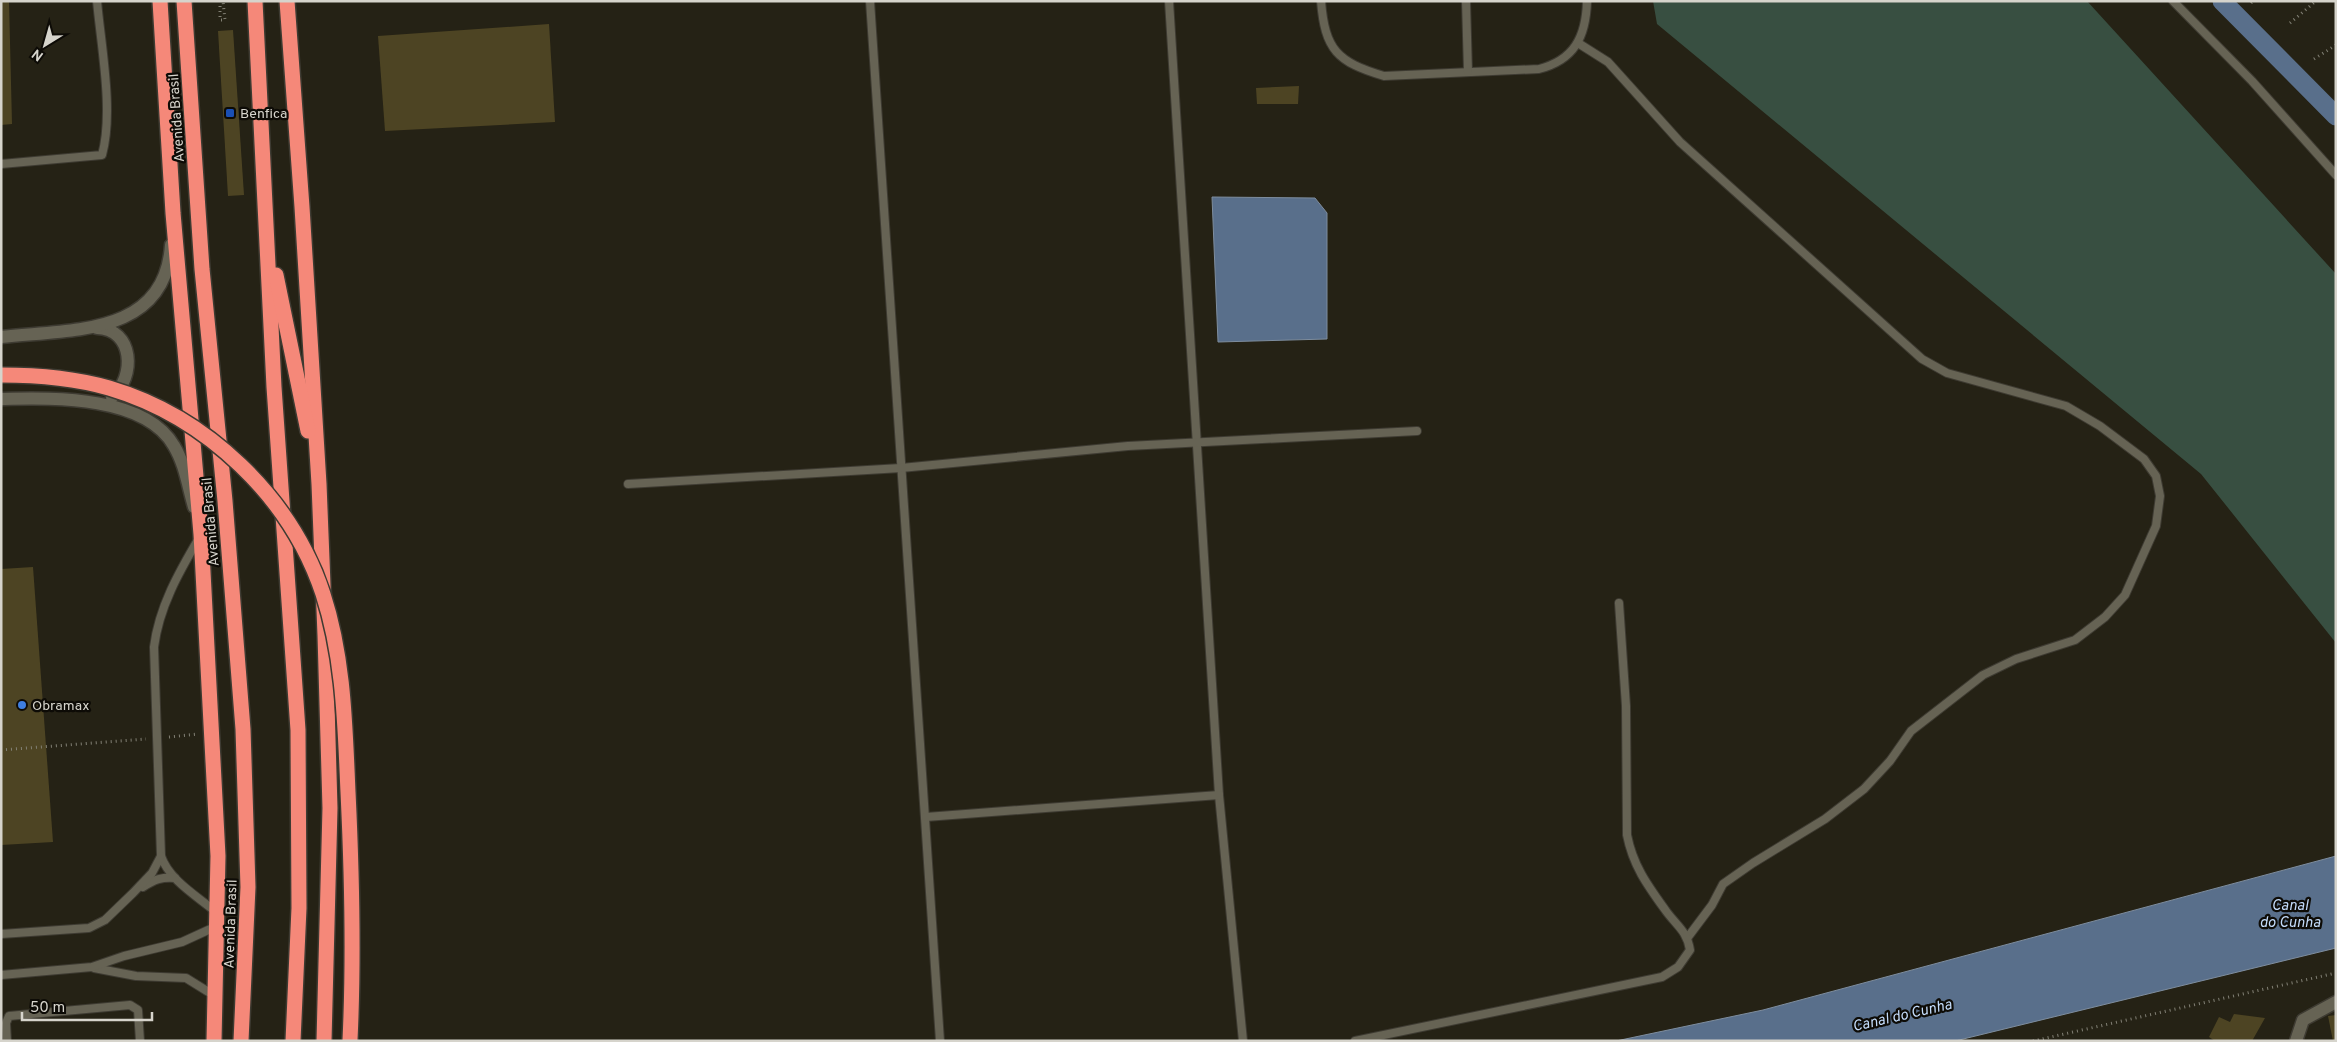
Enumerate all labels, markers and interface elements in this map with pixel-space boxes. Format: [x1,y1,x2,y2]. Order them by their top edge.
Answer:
north arrow [20,20,70,70]
text: N [29,44,47,64]
street label: Avenida Brasil [166,73,189,163]
place label: Benfica [240,106,287,123]
marker: Benfica [224,107,236,119]
street label: Avenida Brasil [199,477,224,567]
place label: Obramax [32,698,89,715]
marker: Obramax [16,699,28,711]
street label: Avenida Brasil [221,879,242,969]
water label: Canal do Cunha [2259,897,2321,933]
scale bar [22,990,152,1022]
water label: Canal do Cunha [1851,996,1954,1037]
text: 50 m [30,999,65,1018]

